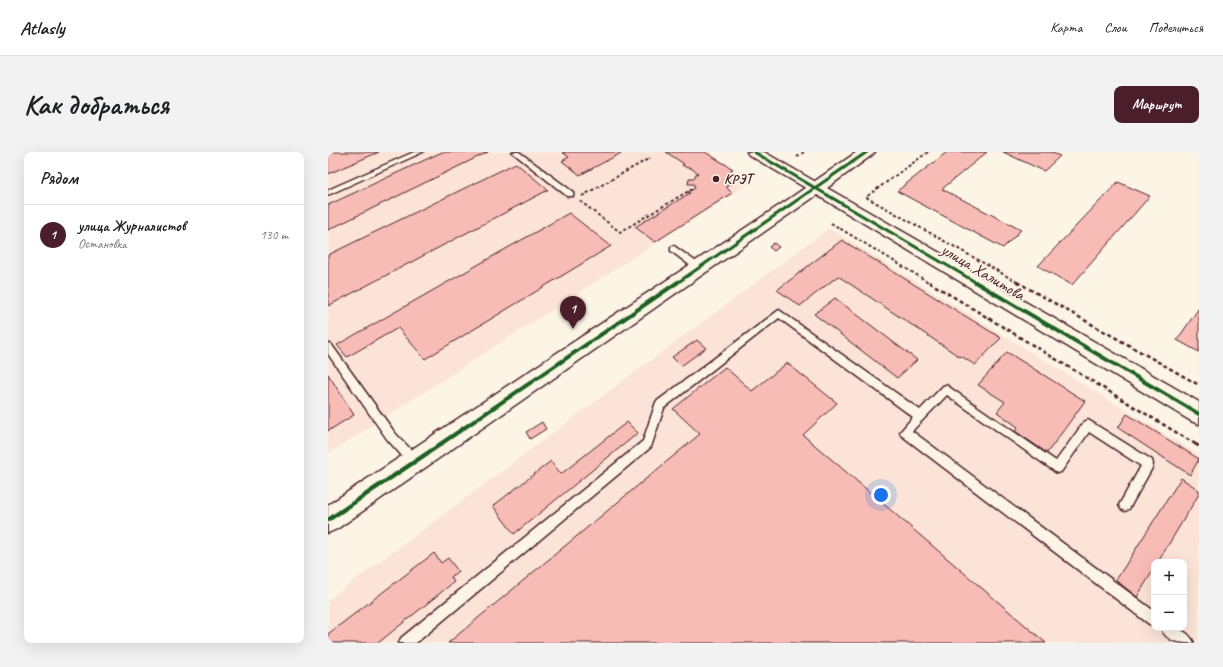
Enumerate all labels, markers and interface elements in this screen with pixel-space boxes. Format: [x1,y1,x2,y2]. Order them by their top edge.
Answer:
text: Atlasly [20,16,64,40]
text: Карта [1050,19,1082,36]
text: Слои [1104,19,1127,36]
text: Поделиться [1149,19,1203,36]
button: Маршрут [1114,86,1199,123]
text: Как добраться [24,87,169,122]
text: Рядом [40,168,78,189]
place label: КРЭТ [724,171,756,188]
marker: КРЭТ [711,174,721,184]
text: улица Журналистов [78,217,186,236]
text: 1 [50,227,56,243]
text: 130 m [260,227,288,243]
text: Остановка [78,236,127,252]
street label: улица Халитова [937,238,1030,306]
pin: 1 [560,296,586,329]
your location [871,485,891,505]
map controls [1151,559,1187,631]
button: + [1151,559,1187,595]
button: − [1151,595,1187,631]

